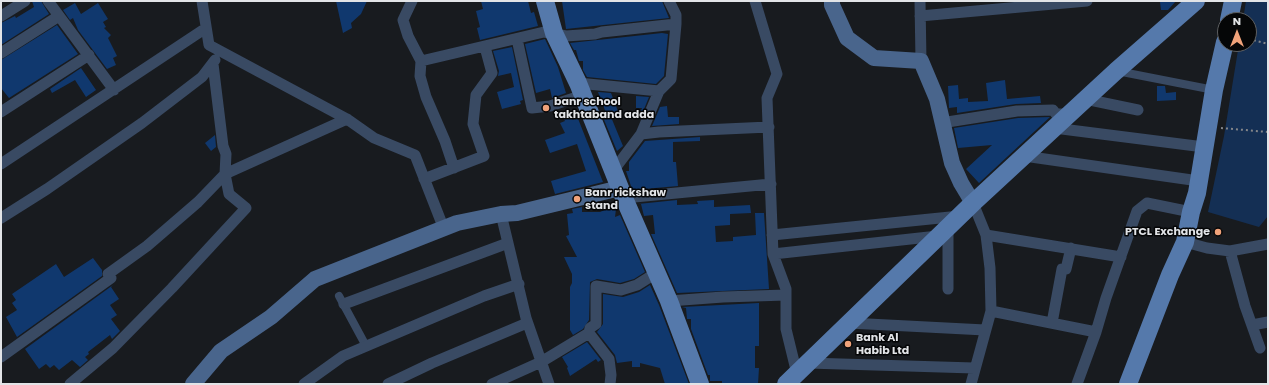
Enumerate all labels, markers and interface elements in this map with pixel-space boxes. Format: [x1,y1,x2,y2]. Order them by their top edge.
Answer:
north arrow [1217,12,1257,52]
text: N [1233,13,1241,29]
place label: banr school takhtaband adda [554,95,654,121]
marker: banr school takhtaband adda [541,103,551,113]
place label: Banr rickshaw stand [585,186,666,212]
marker: Banr rickshaw stand [572,194,582,204]
place label: PTCL Exchange [1125,225,1210,239]
marker: PTCL Exchange [1213,227,1223,237]
place label: Bank Al Habib Ltd [856,331,909,357]
marker: Bank Al Habib Ltd [843,339,853,349]

